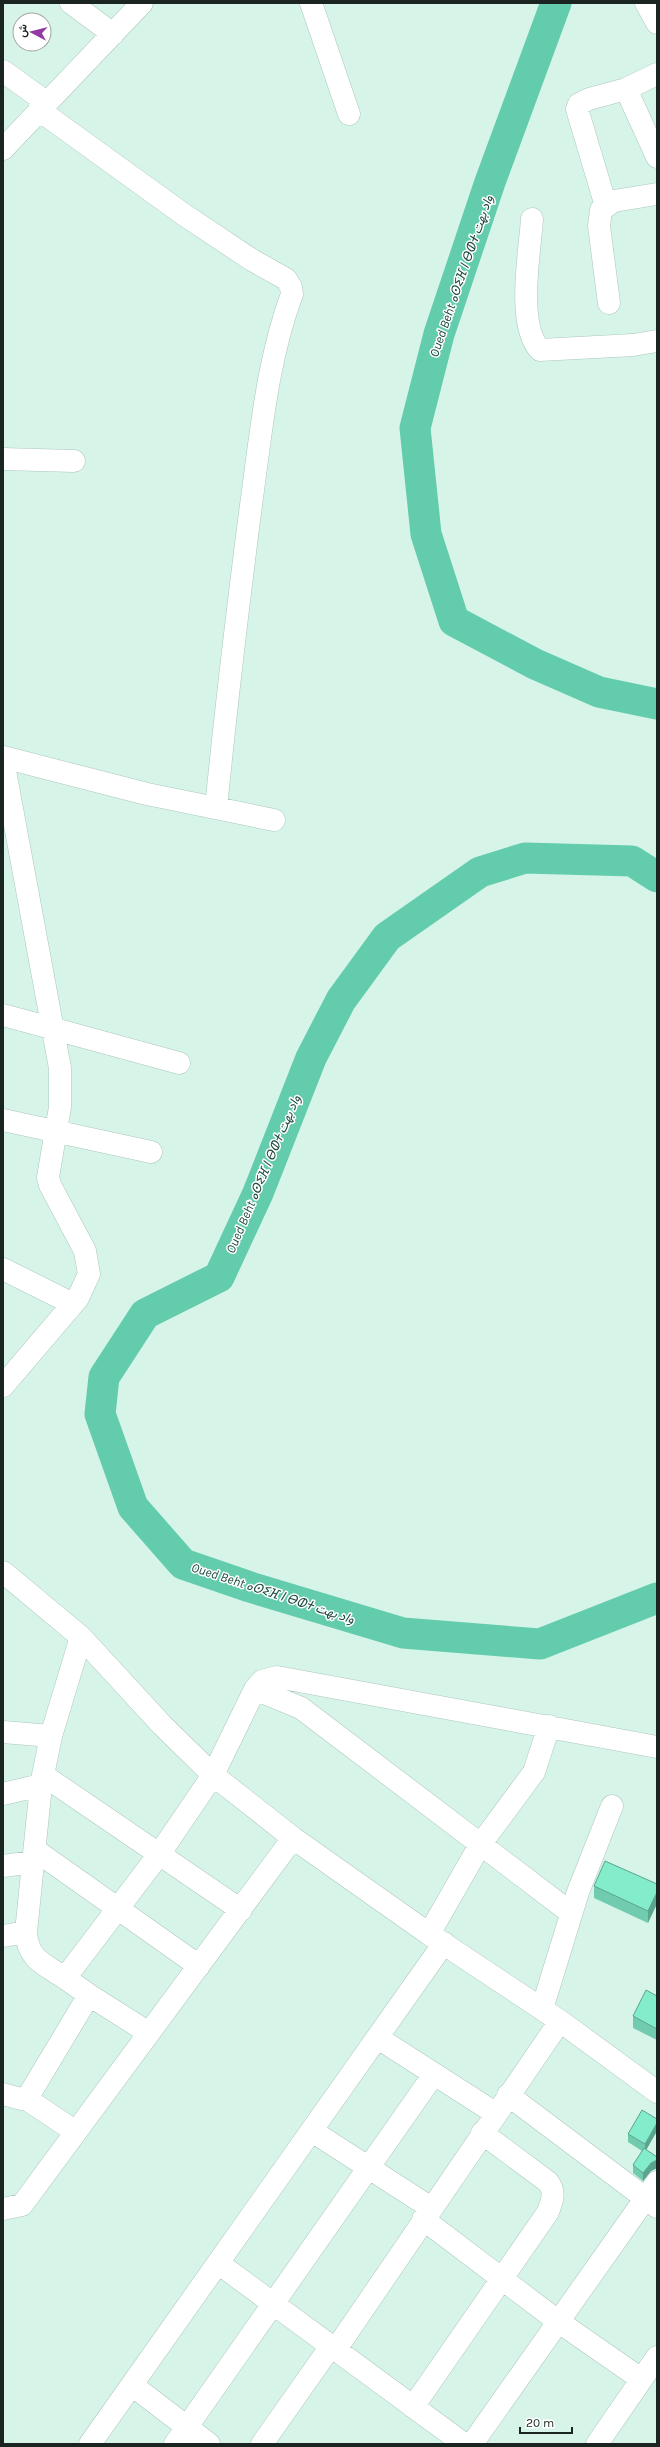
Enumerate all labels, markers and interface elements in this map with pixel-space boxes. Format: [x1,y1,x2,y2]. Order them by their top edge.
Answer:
north arrow [12,12,52,52]
text: ش [15,23,30,38]
water label: Oued Beht ⴰⵙⵉⴼ ⵏ ⴱⵀⵜ واد بهت [426,193,497,359]
water label: Oued Beht ⴰⵙⵉⴼ ⵏ ⴱⵀⵜ واد بهت [223,1092,304,1256]
water label: Oued Beht ⴰⵙⵉⴼ ⵏ ⴱⵀⵜ واد بهت [189,1560,357,1627]
scale bar [520,2409,572,2435]
text: 20 m [526,2416,554,2430]

